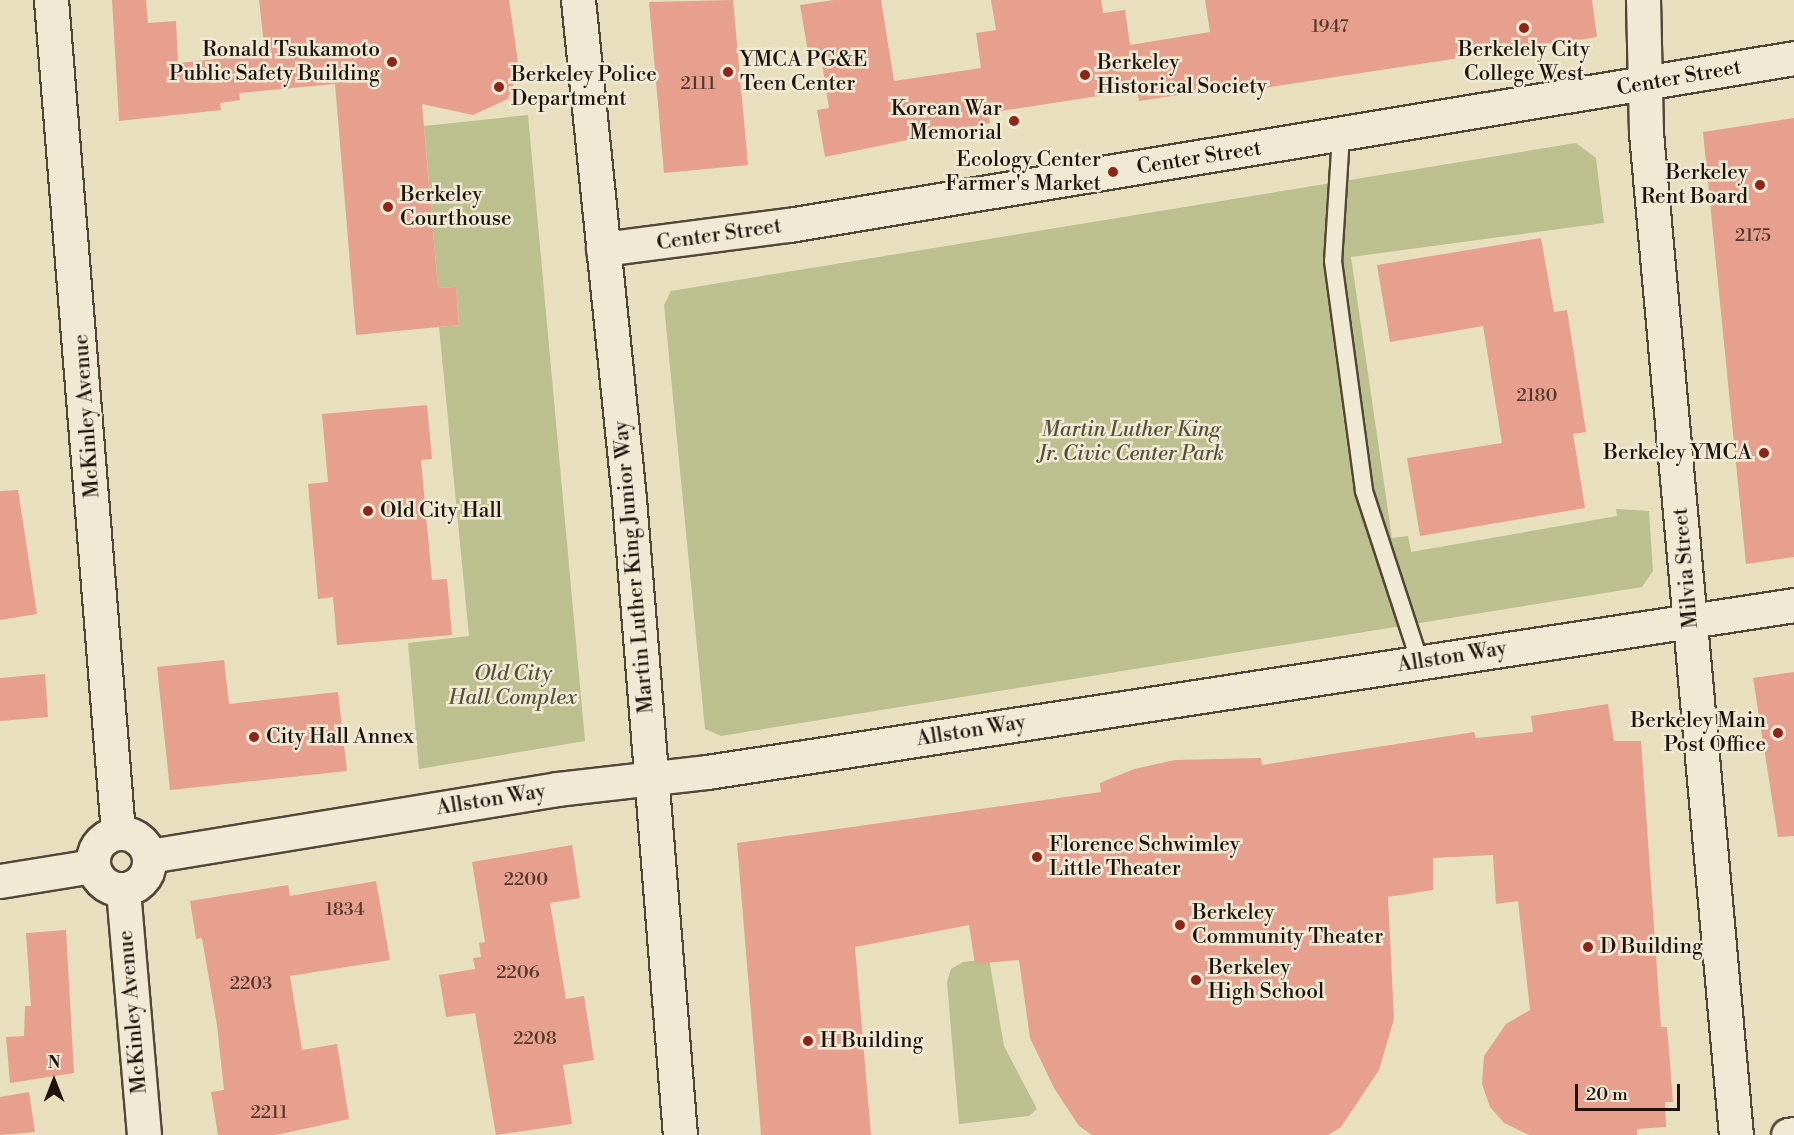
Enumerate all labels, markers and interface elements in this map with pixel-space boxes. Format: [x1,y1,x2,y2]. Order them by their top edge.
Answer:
house number: 1947 [1311,16,1349,38]
marker: Berkelely City College West [1517,21,1531,35]
place label: Ronald Tsukamoto Public Safety Building [169,37,380,87]
place label: Berkelely City College West [1458,37,1590,87]
place label: YMCA PG&E Teen Center [740,47,867,97]
place label: Berkeley Historical Society [1097,50,1267,100]
marker: Ronald Tsukamoto Public Safety Building [385,55,399,69]
street label: Center Street [1615,55,1743,101]
place label: Berkeley Police Department [511,62,657,112]
marker: YMCA PG&E Teen Center [721,65,735,79]
marker: Berkeley Historical Society [1078,68,1092,82]
house number: 2111 [681,73,715,95]
marker: Berkeley Police Department [492,80,506,94]
place label: Korean War Memorial [891,96,1002,146]
marker: Korean War Memorial [1007,114,1021,128]
street label: Center Street [1135,136,1263,180]
place label: Ecology Center Farmer's Market [945,147,1101,197]
place label: Berkeley Rent Board [1641,160,1748,210]
marker: Ecology Center Farmer's Market [1106,165,1120,179]
marker: Berkeley Rent Board [1753,178,1767,192]
place label: Berkeley Courthouse [400,182,512,232]
marker: Berkeley Courthouse [381,200,395,214]
street label: Center Street [655,214,783,256]
house number: 2175 [1735,225,1771,247]
street label: McKinley Avenue [69,333,105,499]
house number: 2180 [1517,385,1557,407]
park label: Martin Luther King Jr. Civic Center Park [1038,417,1224,467]
street label: Martin Luther King Junior Way [609,419,659,715]
place label: Berkeley YMCA [1603,440,1752,466]
marker: Berkeley YMCA [1757,446,1771,460]
place label: Old City Hall [380,498,502,524]
marker: Old City Hall [361,504,375,518]
street label: Milvia Street [1668,507,1704,629]
street label: Allston Way [1396,636,1508,678]
park label: Old City Hall Complex [449,661,577,711]
place label: Berkeley Main Post Office [1631,708,1766,758]
street label: Allston Way [915,710,1027,752]
place label: City Hall Annex [266,724,414,750]
marker: Berkeley Main Post Office [1771,726,1785,740]
marker: City Hall Annex [247,730,261,744]
street label: Allston Way [435,779,547,821]
place label: Florence Schwimley Little Theater [1049,832,1240,882]
marker: Florence Schwimley Little Theater [1030,850,1044,864]
house number: 2200 [504,869,548,891]
house number: 1834 [325,899,365,921]
place label: Berkeley Community Theater [1192,900,1383,950]
marker: Berkeley Community Theater [1173,918,1187,932]
street label: McKinley Avenue [113,929,153,1095]
place label: D Building [1600,934,1703,960]
marker: D Building [1581,940,1595,954]
place label: Berkeley High School [1208,955,1324,1005]
house number: 2206 [496,962,540,984]
house number: 2203 [230,973,272,995]
marker: Berkeley High School [1189,973,1203,987]
house number: 2208 [513,1028,557,1050]
place label: H Building [820,1028,923,1054]
marker: H Building [801,1034,815,1048]
north arrow [24,1051,84,1111]
text: N [48,1053,60,1073]
scale bar [1578,1072,1683,1110]
text: 20 m [1586,1083,1628,1106]
house number: 2211 [251,1102,287,1124]

